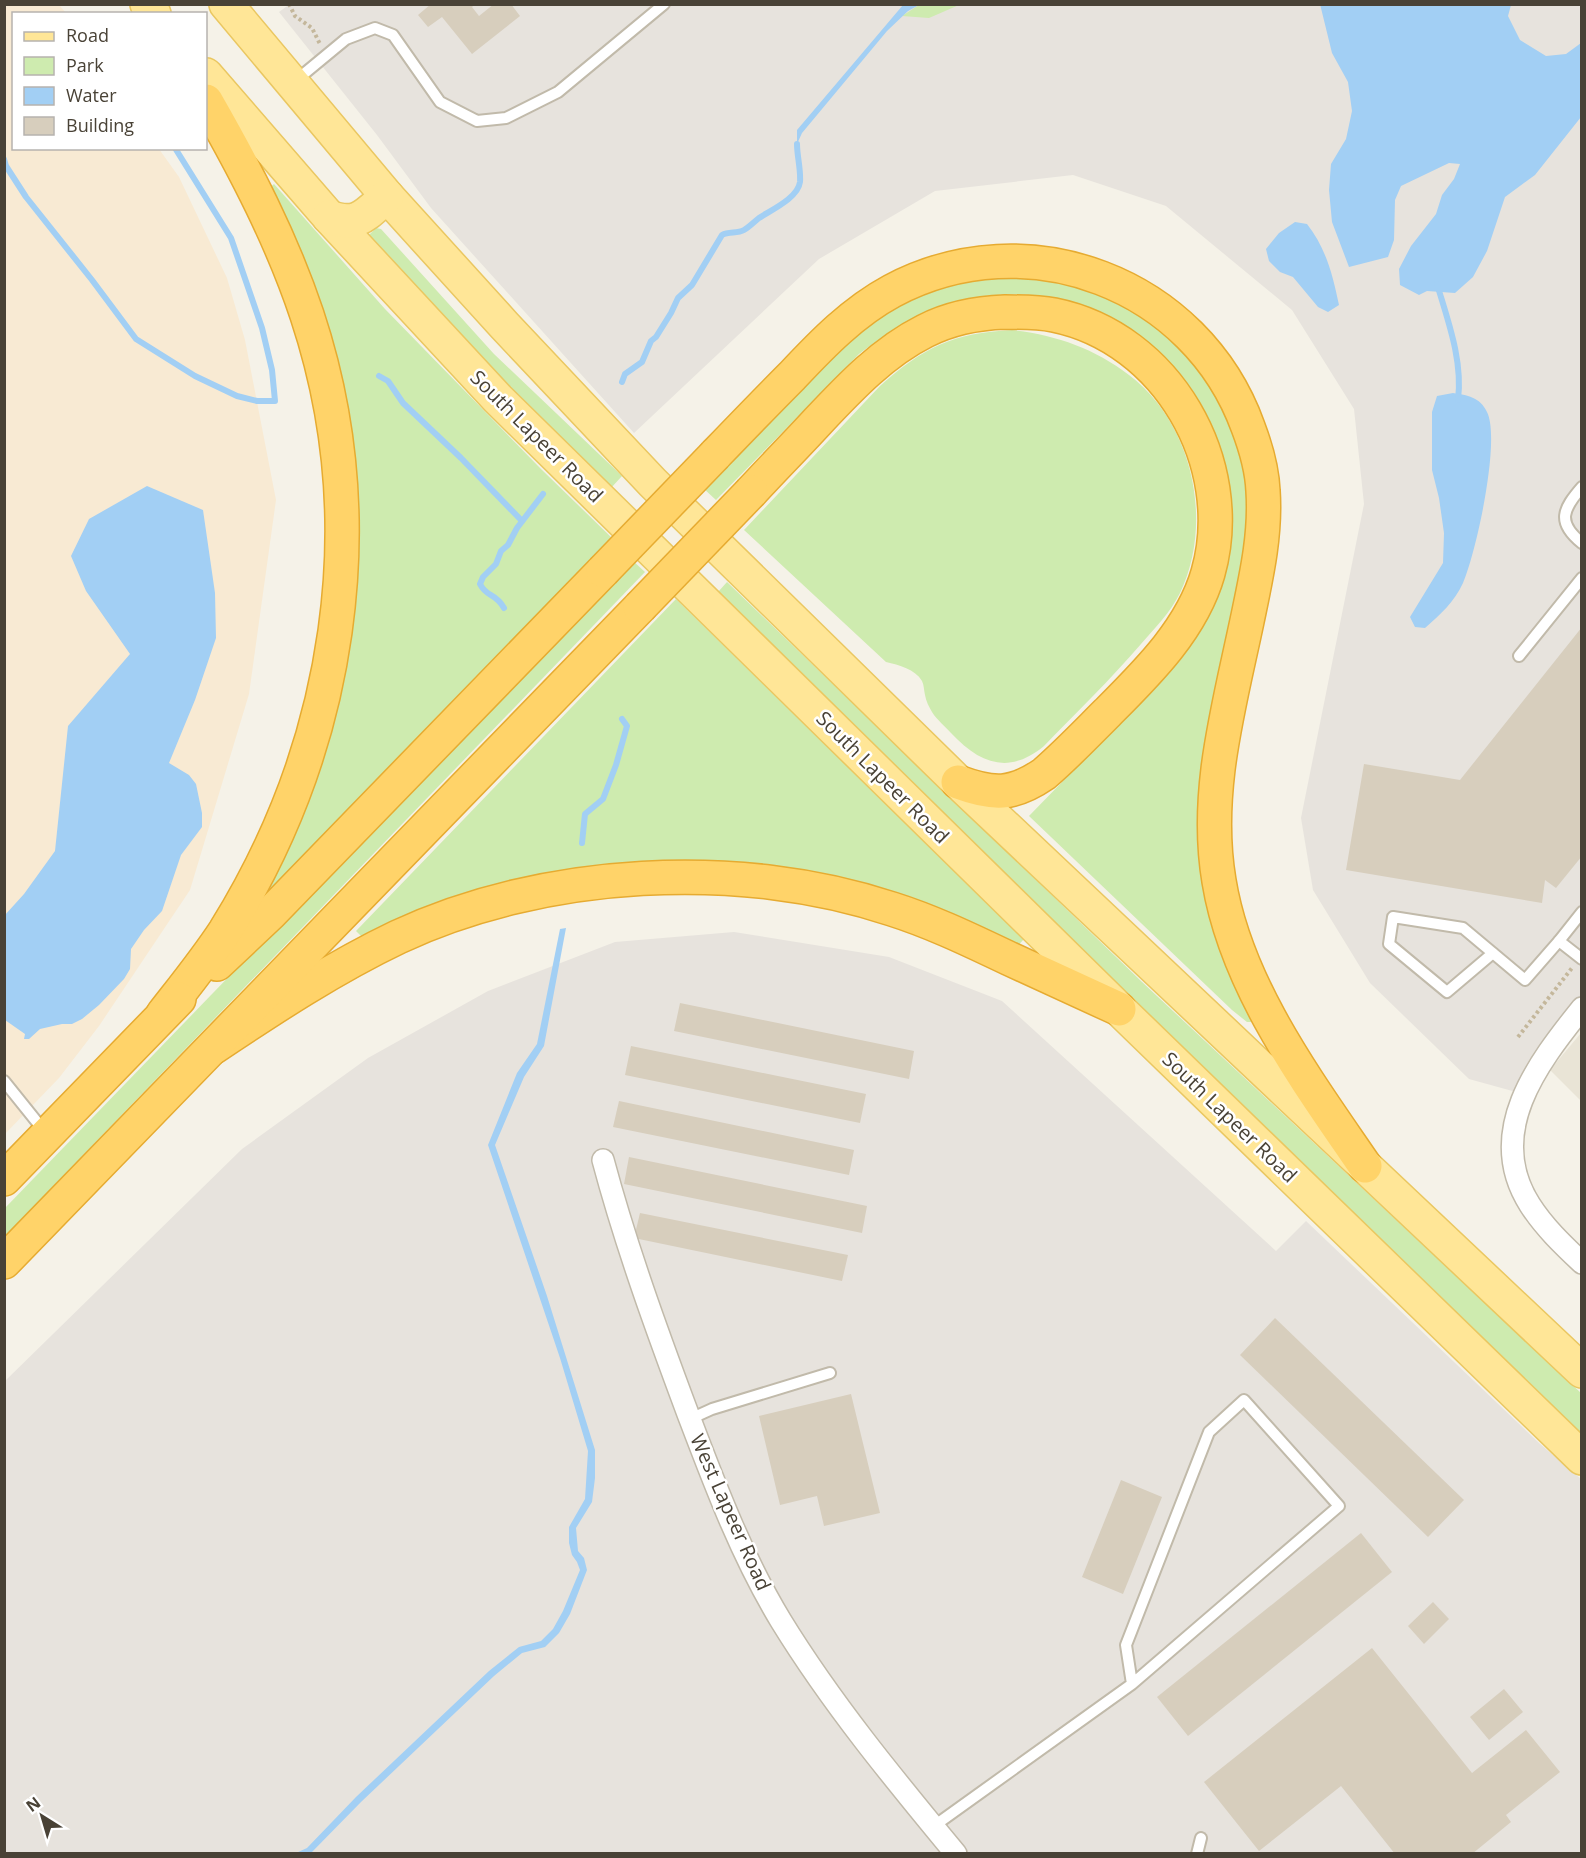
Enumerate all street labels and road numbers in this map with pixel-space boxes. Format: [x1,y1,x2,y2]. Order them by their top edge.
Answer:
street label: South Lapeer Road [465,364,609,508]
street label: South Lapeer Road [811,705,955,849]
street label: South Lapeer Road [1157,1046,1303,1188]
street label: West Lapeer Road [684,1429,778,1595]

